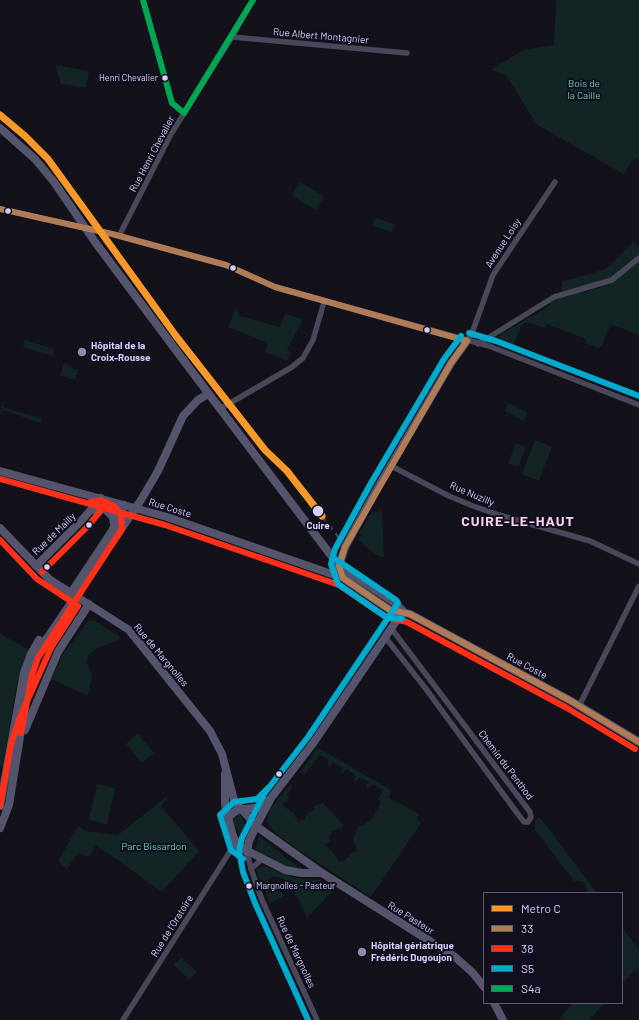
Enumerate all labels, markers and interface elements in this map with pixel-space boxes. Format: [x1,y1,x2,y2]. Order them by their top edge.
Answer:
street label: Rue Albert Montagnier [272,26,370,46]
place label: Henri Chevalier [99,73,158,83]
marker: Henri Chevalier [160,73,170,83]
park label: Bois de la Caille [568,78,600,102]
street label: Rue Henri Chevalier [127,114,177,194]
unlabelled marker [3,206,13,216]
street label: Avenue Loisy [483,216,523,270]
unlabelled marker [228,263,238,273]
unlabelled marker [422,325,432,335]
place label: Hôpital de la Croix-Rousse [91,340,151,364]
marker: Hôpital de la Croix-Rousse [76,346,88,358]
street label: Rue Nuzilly [448,479,496,509]
street label: Rue Coste [147,496,193,520]
marker: Cuire [311,504,325,518]
street label: Rue de Mailly [30,510,78,558]
district label: CUIRE-LE-HAUT [461,513,575,529]
unlabelled marker [84,520,94,530]
place label: Cuire [306,520,330,532]
unlabelled marker [42,562,52,572]
street label: Rue de Margnolles [131,621,191,689]
street label: Rue Coste [505,650,549,682]
street label: Chemin du Penthod [476,728,536,802]
unlabelled marker [274,769,284,779]
park label: Parc Bissardon [121,841,187,853]
marker: Margnolles - Pasteur [244,881,254,891]
place label: Margnolles - Pasteur [256,881,335,891]
legend [483,892,623,1004]
street label: Rue de l'Oratoire [148,893,196,959]
street label: Rue Pasteur [386,899,436,937]
text: Metro C [521,901,561,915]
street label: Rue de Margnolles [274,914,318,990]
text: 33 [521,921,533,935]
place label: Hôpital gériatrique Frédéric Dugoujon [371,940,454,964]
text: 38 [521,941,533,955]
marker: Hôpital gériatrique Frédéric Dugoujon [356,946,368,958]
text: S5 [521,961,534,975]
text: S4a [521,981,541,995]

